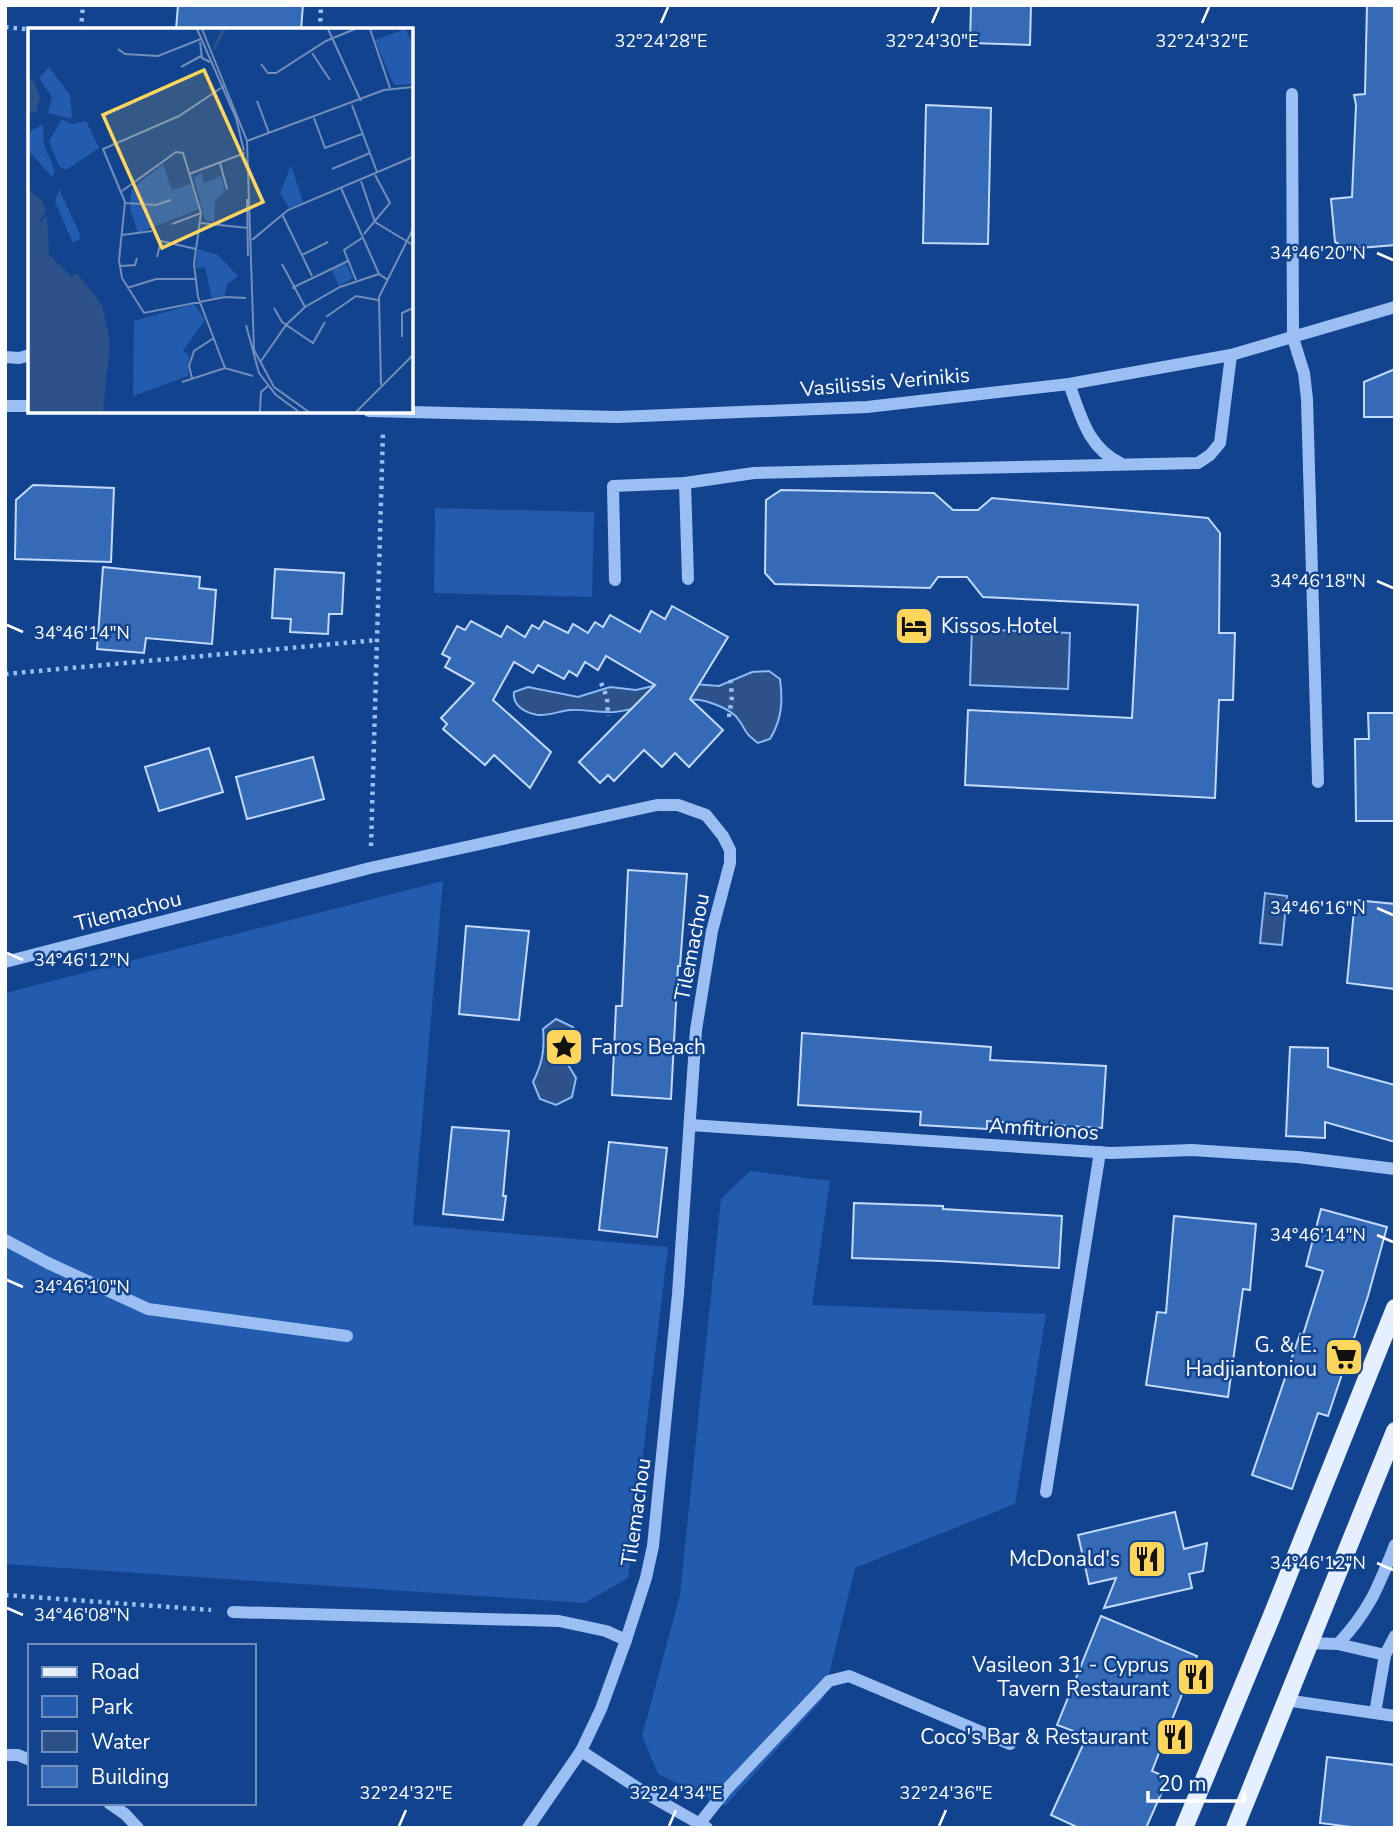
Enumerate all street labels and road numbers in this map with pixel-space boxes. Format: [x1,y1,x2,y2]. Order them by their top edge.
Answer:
street label: Vasilissis Verinikis [798,361,971,403]
street label: Tilemachou [72,884,184,938]
street label: Tilemachou [668,891,716,1003]
street label: Amfitrionos [988,1111,1100,1147]
street label: Tilemachou [615,1456,657,1568]

